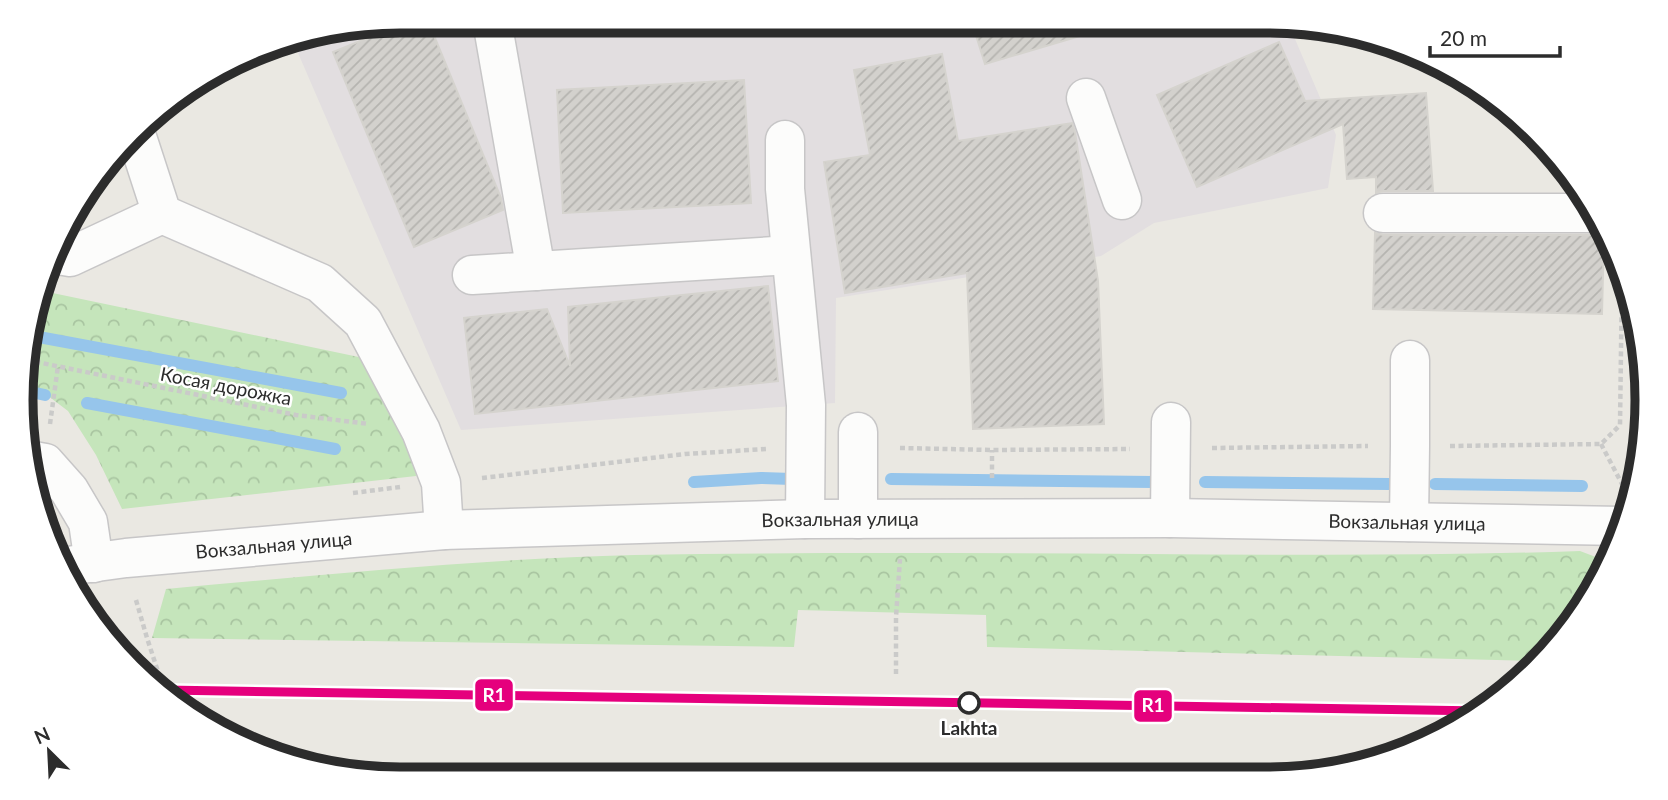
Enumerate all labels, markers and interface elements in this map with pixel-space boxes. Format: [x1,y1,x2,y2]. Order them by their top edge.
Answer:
scale bar [1430,14,1560,58]
text: 20 m [1440,25,1487,50]
street label: Косая дорожка [159,362,294,410]
street label: Вокзальная улица [761,507,919,531]
street label: Вокзальная улица [1328,509,1486,535]
street label: Вокзальная улица [194,526,353,563]
line badge: R1 [474,678,514,712]
text: R1 [482,683,506,706]
line badge: R1 [1133,689,1173,723]
marker: Lakhta [958,692,980,714]
text: R1 [1141,693,1165,716]
north arrow [14,716,84,786]
place label: Lakhta [941,716,997,739]
text: N [31,722,53,748]

